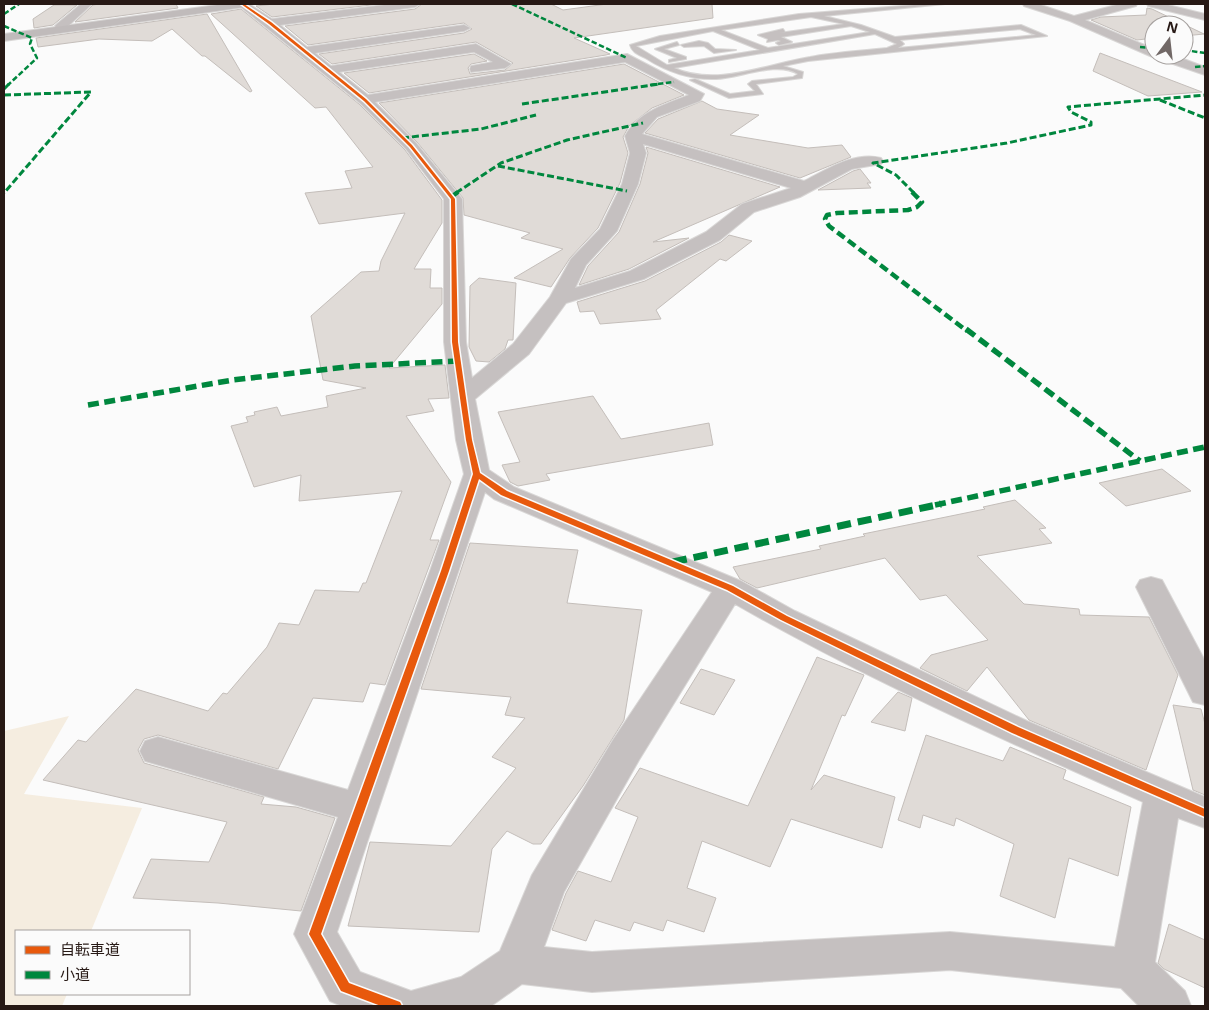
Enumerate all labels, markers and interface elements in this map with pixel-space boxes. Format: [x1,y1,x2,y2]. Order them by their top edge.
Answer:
north arrow [1144,15,1194,65]
text: N [1165,16,1180,38]
legend [15,930,190,995]
text: 自転車道 [60,939,120,959]
text: 小道 [60,964,90,984]

